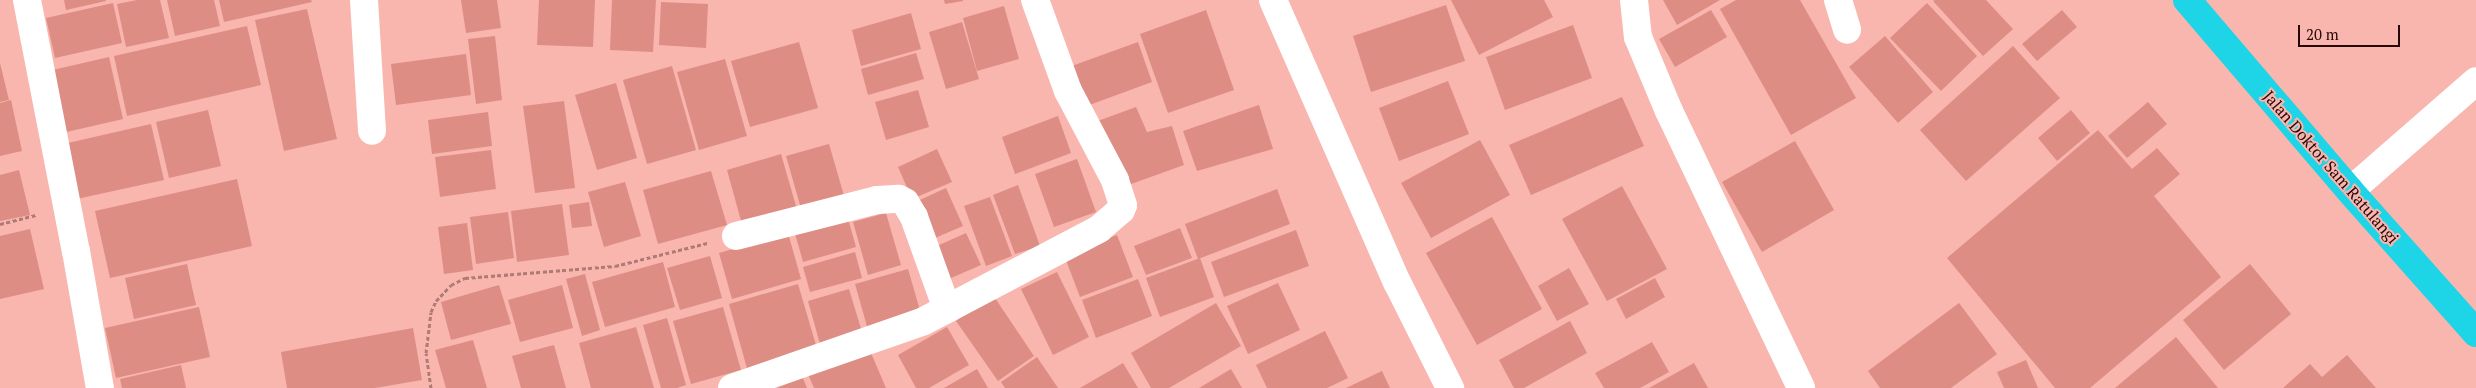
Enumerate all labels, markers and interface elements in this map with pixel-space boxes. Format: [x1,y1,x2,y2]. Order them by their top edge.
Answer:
scale bar [2301,15,2404,47]
text: 20 m [2306,24,2339,44]
street label: Jalan Doktor Sam Ratulangi [2259,87,2403,247]

